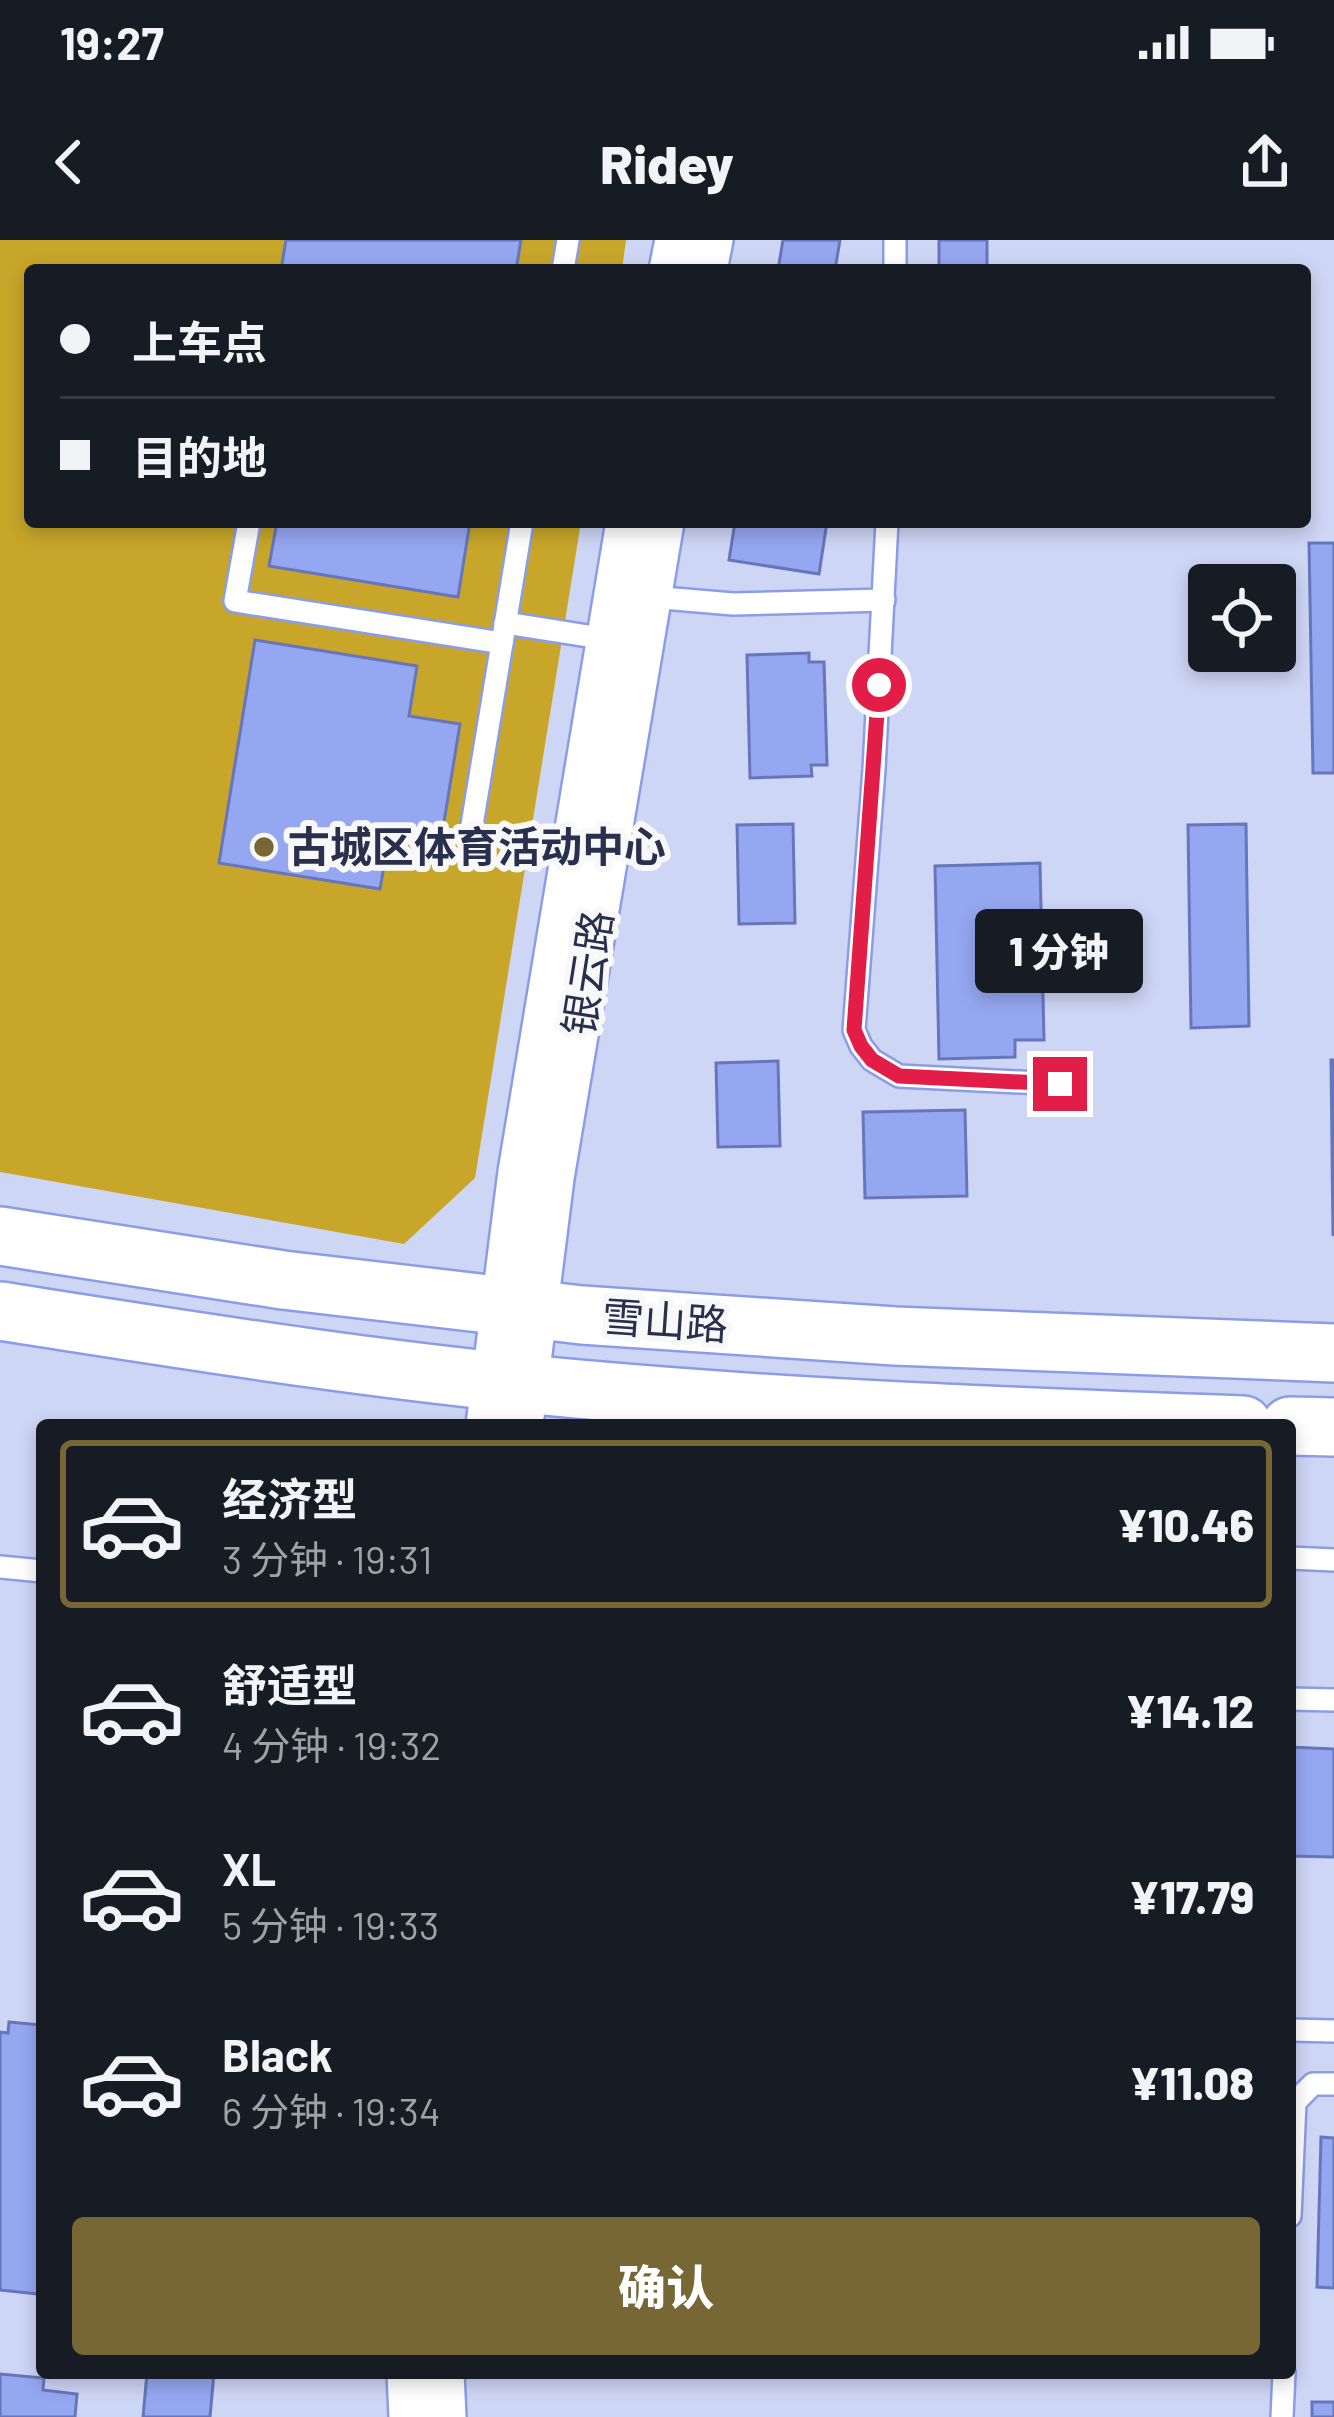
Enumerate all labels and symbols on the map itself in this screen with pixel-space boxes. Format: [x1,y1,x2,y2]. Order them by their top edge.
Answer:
route start [852,658,906,712]
place label: 古城区体育活动中心 [288,820,666,870]
marker: 古城区体育活动中心 [251,834,277,860]
street label: 银云路 [551,907,621,1039]
callout: 1 分钟 [976,910,1144,994]
route end [1033,1057,1087,1111]
street label: 雪山路 [601,1290,730,1348]

